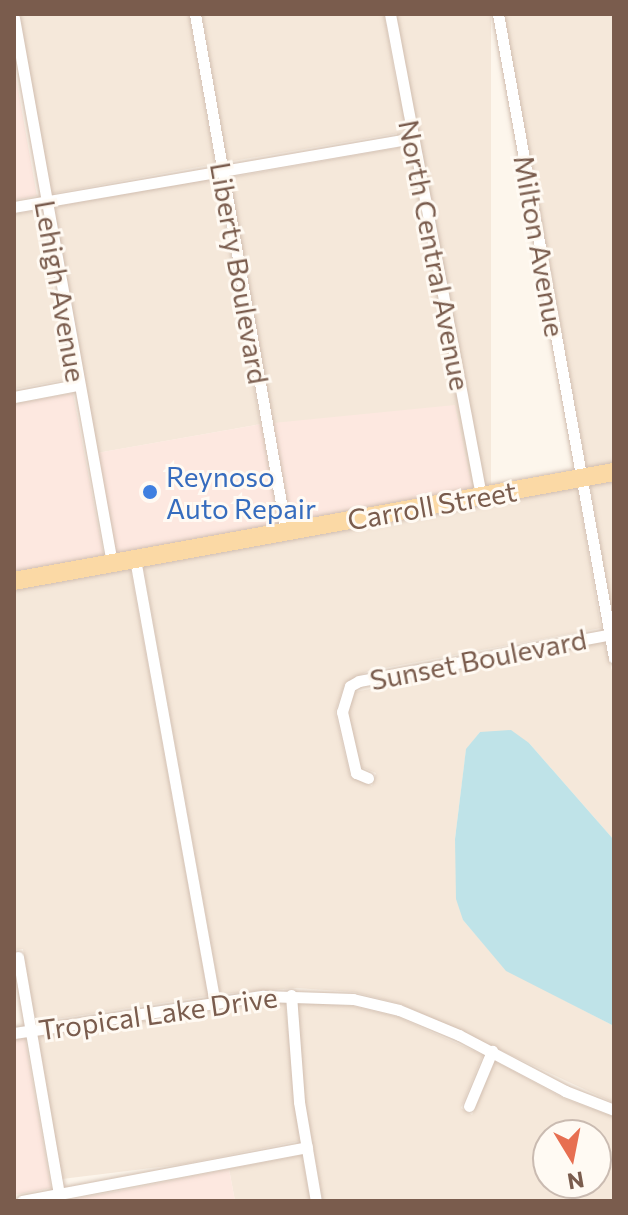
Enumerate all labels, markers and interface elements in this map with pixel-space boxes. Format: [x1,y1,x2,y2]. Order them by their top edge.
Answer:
street label: North Central Avenue [392,117,478,393]
street label: Milton Avenue [507,153,573,339]
street label: Liberty Boulevard [204,159,276,387]
street label: Lehigh Avenue [28,197,94,385]
place label: Reynoso Auto Repair [166,459,316,525]
street label: Carroll Street [345,474,519,536]
marker: Reynoso Auto Repair [141,483,159,501]
street label: Sunset Boulevard [367,622,589,696]
street label: Tropical Lake Drive [36,980,280,1046]
north arrow [532,1119,612,1199]
text: N [565,1166,586,1196]

